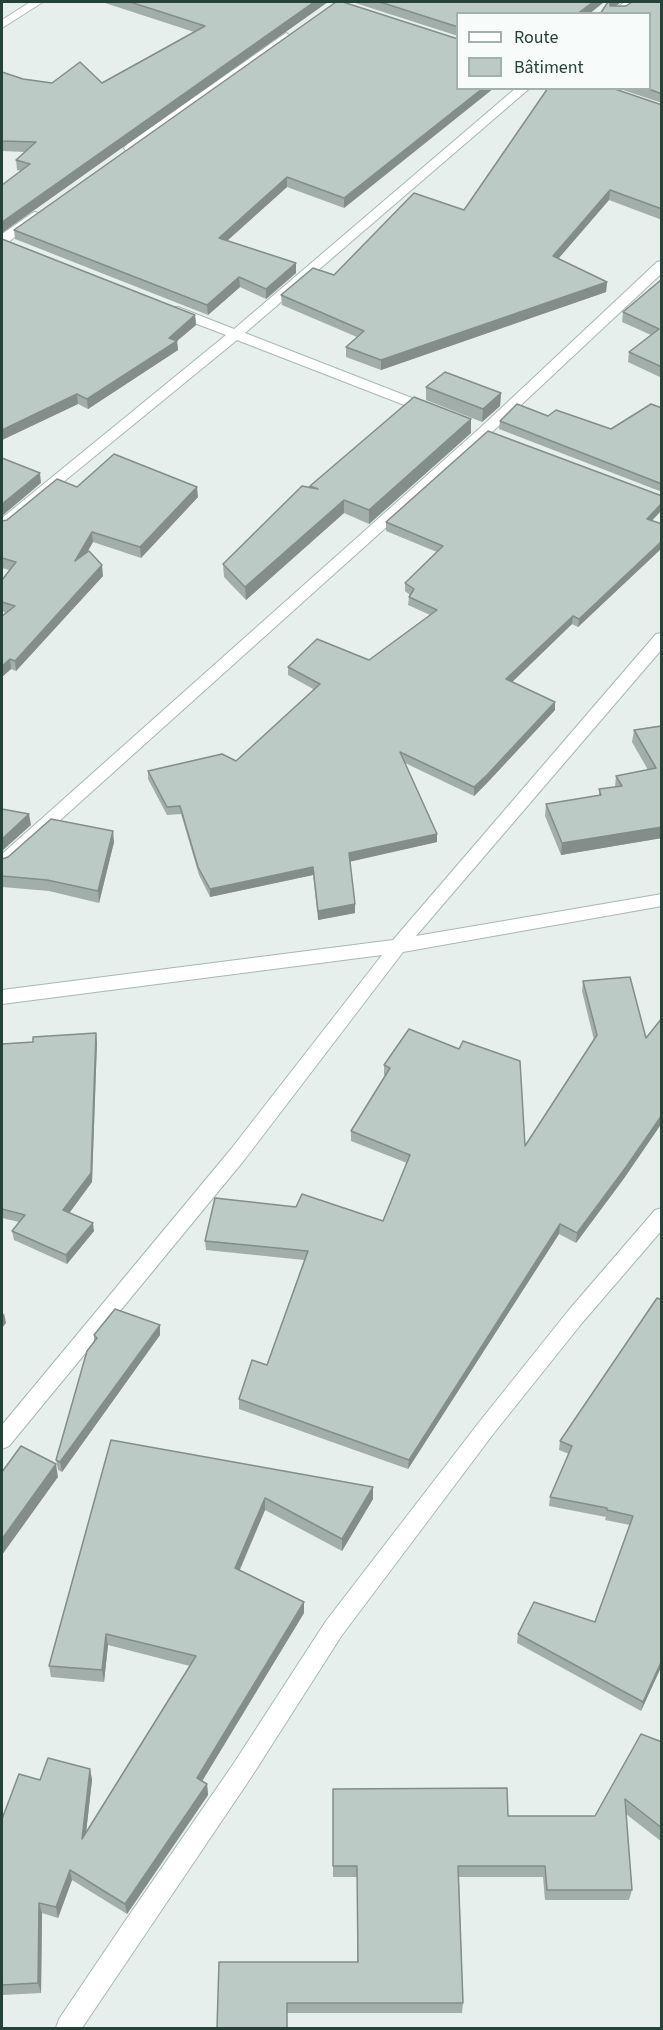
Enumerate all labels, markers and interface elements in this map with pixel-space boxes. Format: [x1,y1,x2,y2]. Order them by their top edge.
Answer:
legend [456,12,651,90]
text: Route [514,25,558,50]
text: Bâtiment [514,55,584,80]

